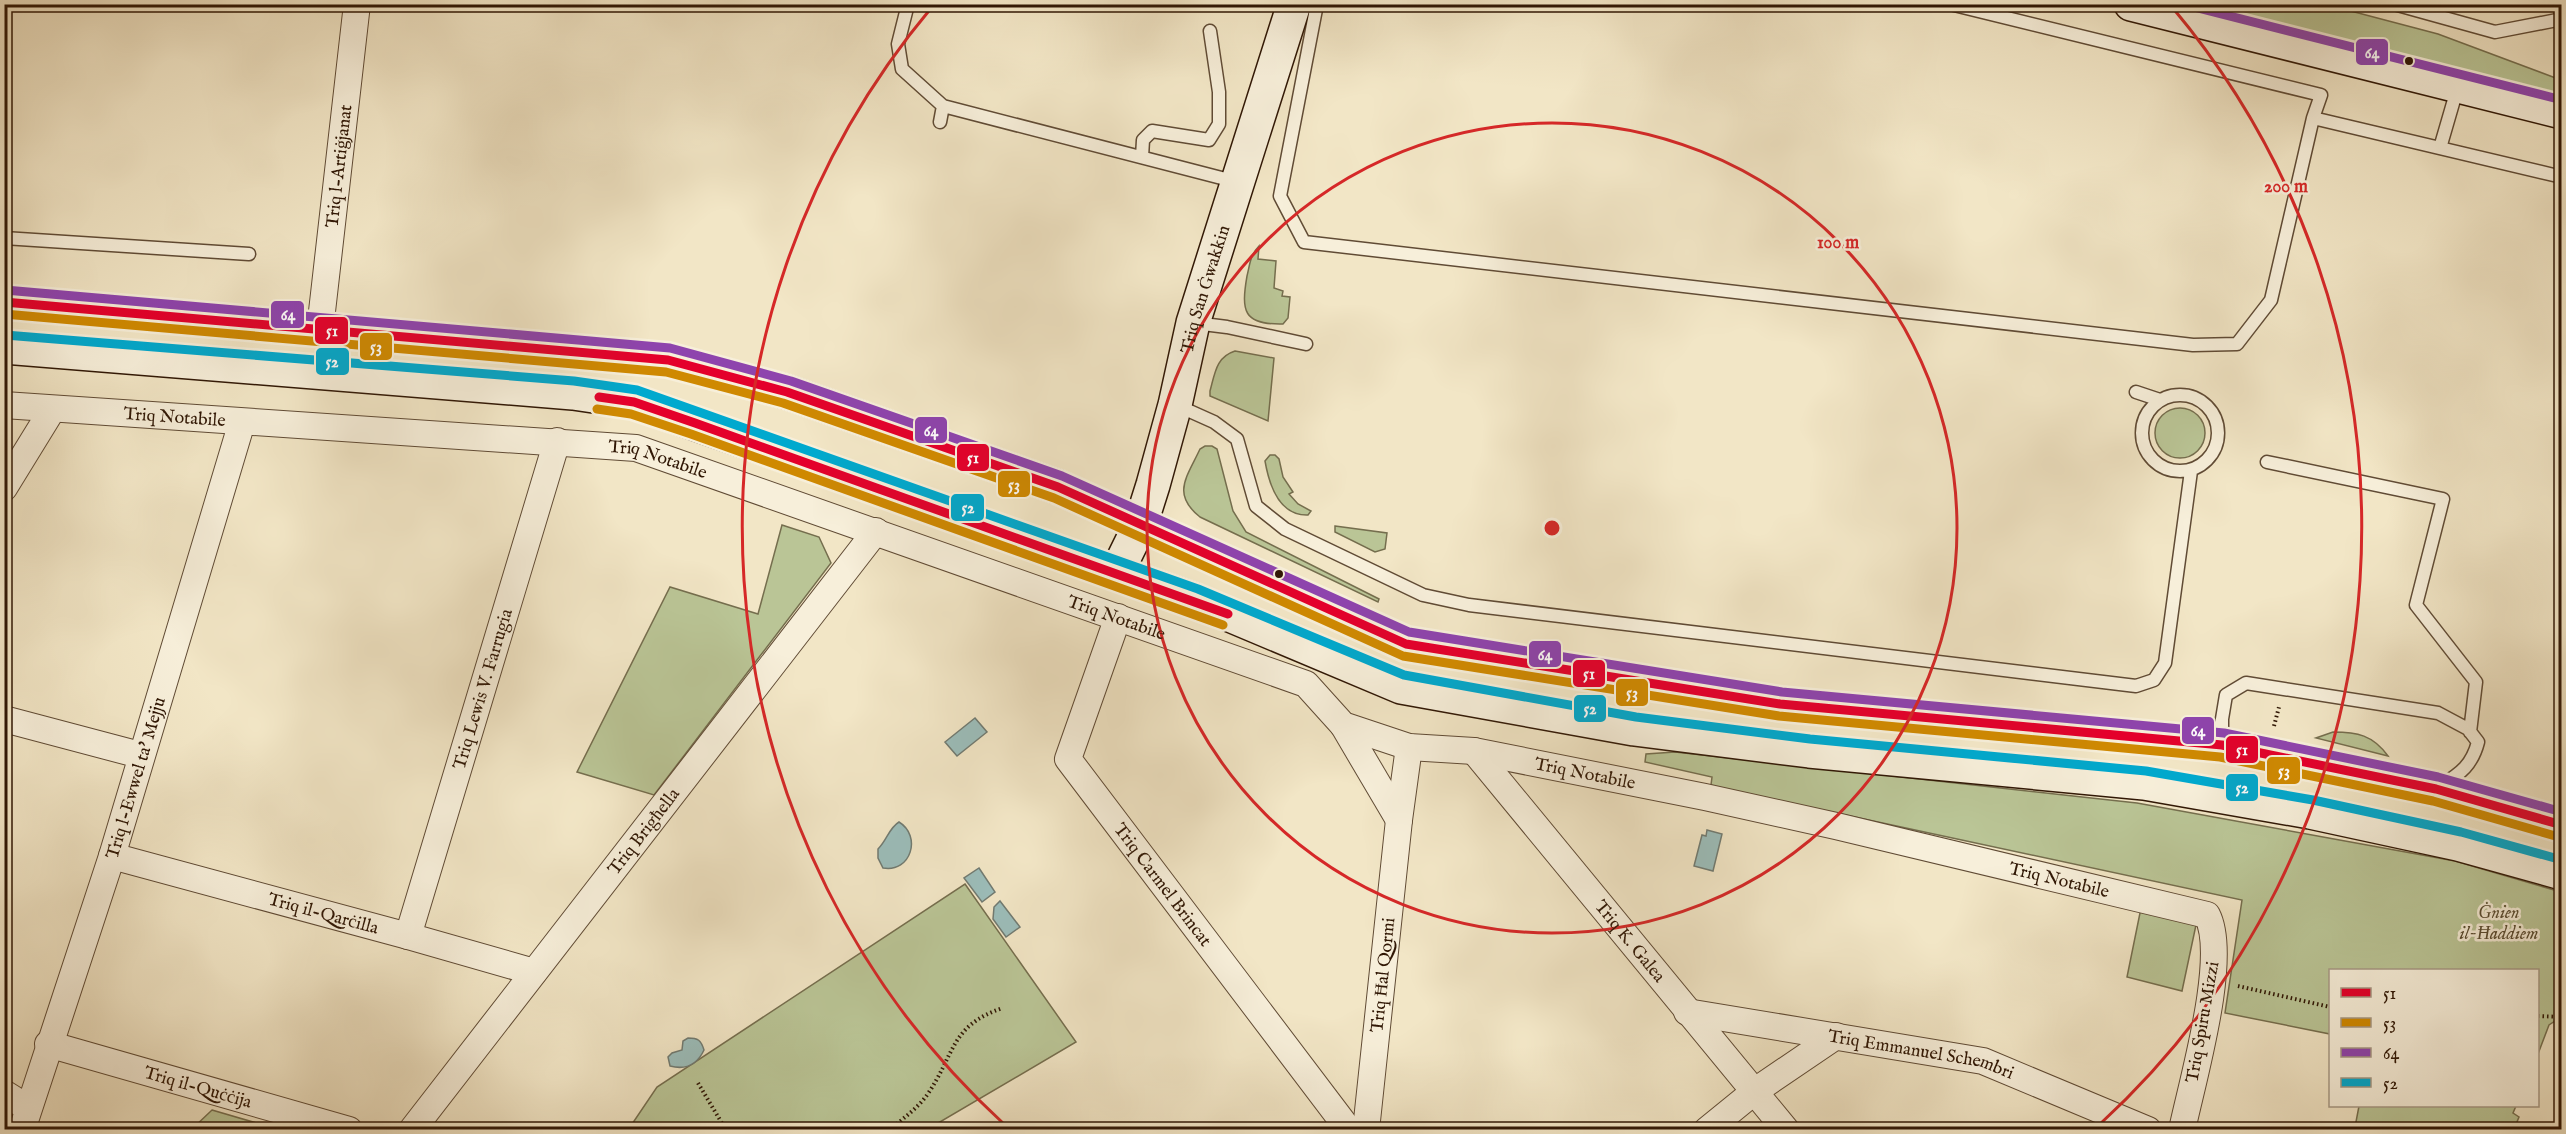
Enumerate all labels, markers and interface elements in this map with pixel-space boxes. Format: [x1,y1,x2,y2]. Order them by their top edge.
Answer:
line badge: 64 [2355,38,2389,66]
text: 64 [2365,44,2380,64]
unlabelled marker [2403,55,2415,67]
street label: Triq l-Artiġjanat [322,103,358,229]
text: 200 m [2264,176,2308,199]
street label: Triq San Ġwakkin [1177,222,1236,356]
text: 100 m [1817,232,1859,255]
line badge: 64 [270,300,305,329]
text: 64 [281,306,296,326]
line badge: 51 [314,316,349,345]
text: 51 [326,322,338,342]
line badge: 53 [359,332,393,361]
text: 53 [370,338,382,358]
line badge: 52 [315,347,350,376]
text: 52 [325,353,339,373]
street label: Triq Notabile [123,403,226,433]
line badge: 64 [914,416,948,444]
text: 64 [924,422,939,442]
street label: Triq Notabile [608,436,710,485]
line badge: 51 [956,443,990,472]
text: 51 [967,449,979,469]
line badge: 53 [997,470,1031,498]
text: 53 [1008,476,1020,496]
line badge: 52 [950,493,985,522]
text: 52 [961,499,975,519]
centre of rings [1542,518,1562,538]
unlabelled marker [1273,568,1285,580]
street label: Triq Notabile [1064,591,1168,647]
street label: Triq Lewis V. Farrugia [449,606,519,772]
line badge: 64 [1528,640,1562,668]
text: 64 [1538,646,1553,666]
line badge: 51 [1572,659,1606,688]
text: 51 [1583,665,1595,685]
line badge: 53 [1615,678,1649,707]
text: 53 [1626,684,1638,704]
street label: Triq l-Ewwel ta' Mejju [102,694,172,862]
line badge: 52 [1573,694,1607,723]
text: 52 [1583,700,1597,720]
line badge: 64 [2181,716,2215,745]
text: 64 [2191,722,2206,742]
line badge: 51 [2225,735,2259,764]
text: 51 [2236,741,2248,761]
street label: Triq Notabile [1532,753,1637,796]
line badge: 53 [2266,756,2301,785]
text: 53 [2278,762,2290,782]
line badge: 52 [2225,773,2259,802]
text: 52 [2235,779,2249,799]
street label: Triq Brigħella [604,784,686,880]
street label: Triq Carmel Brincat [1108,819,1216,952]
street label: Triq Notabile [2006,858,2111,904]
street label: Triq il-Qarċilla [265,889,381,941]
street label: Triq K. Galea [1589,896,1670,988]
park label: Ġnien il-Ħaddiem [2460,902,2538,946]
street label: Triq Ħal Qormi [1366,916,1402,1034]
street label: Triq Spiru Mizzi [2181,960,2225,1085]
legend [2329,969,2539,1107]
text: 51 [2383,983,2396,1006]
text: 53 [2383,1013,2396,1036]
street label: Triq Emmanuel Schembri [1826,1026,2017,1086]
text: 64 [2383,1043,2400,1066]
street label: Triq il-Quċċija [141,1062,254,1115]
text: 52 [2383,1073,2398,1096]

